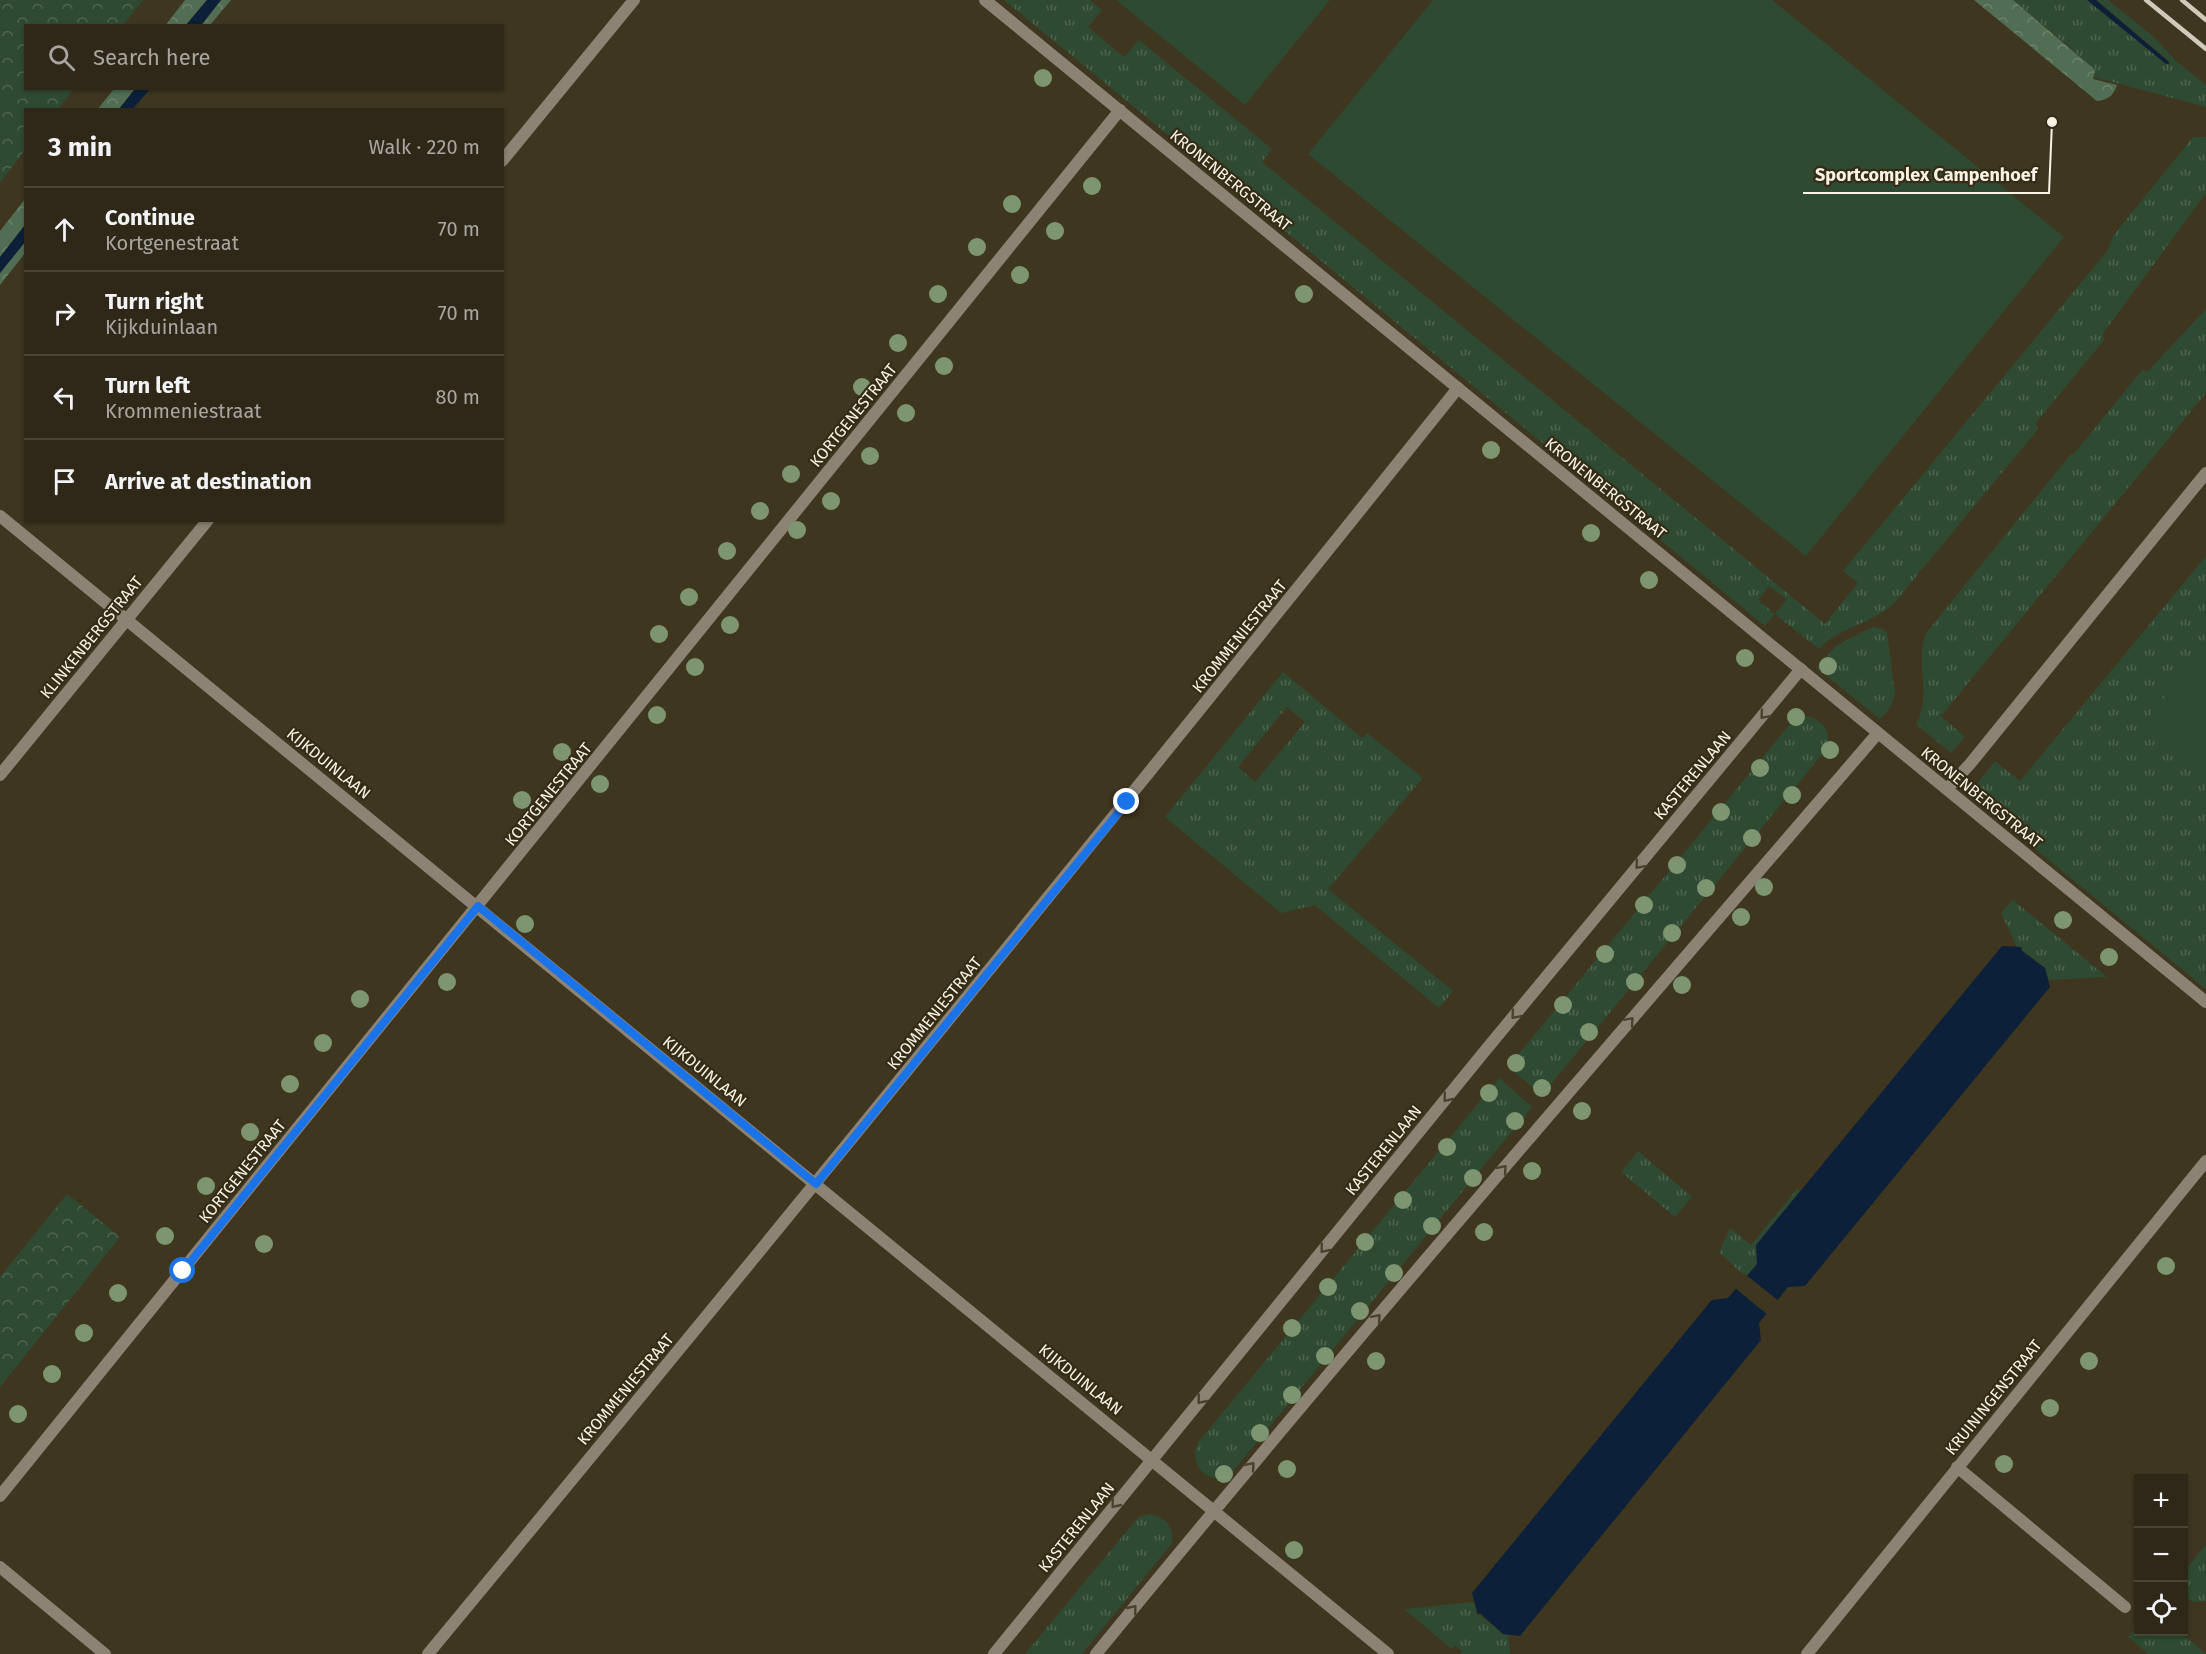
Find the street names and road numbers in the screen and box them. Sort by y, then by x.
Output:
street label: KRONENBERGSTRAAT [1166,126,1296,236]
street label: KORTGENESTRAAT [806,359,901,471]
street label: KRONENBERGSTRAAT [1541,434,1671,544]
street label: KLINKENBERGSTRAAT [36,572,147,702]
street label: KROMMENIESTRAAT [1188,576,1291,697]
street label: KIJKDUINLAAN [283,724,374,803]
street label: KASTERENLAAN [1650,727,1735,824]
street label: KORTGENESTRAAT [501,738,596,850]
street label: KRONENBERGSTRAAT [1917,743,2047,853]
street label: KROMMENIESTRAAT [883,953,986,1074]
street label: KIJKDUINLAAN [659,1032,750,1111]
street label: KASTERENLAAN [1341,1102,1425,1199]
street label: KORTGENESTRAAT [195,1115,290,1227]
street label: KROMMENIESTRAAT [573,1329,678,1449]
street label: KRUININGENSTRAAT [1941,1335,2046,1459]
street label: KIJKDUINLAAN [1035,1340,1126,1419]
street label: KASTERENLAAN [1034,1479,1118,1576]

